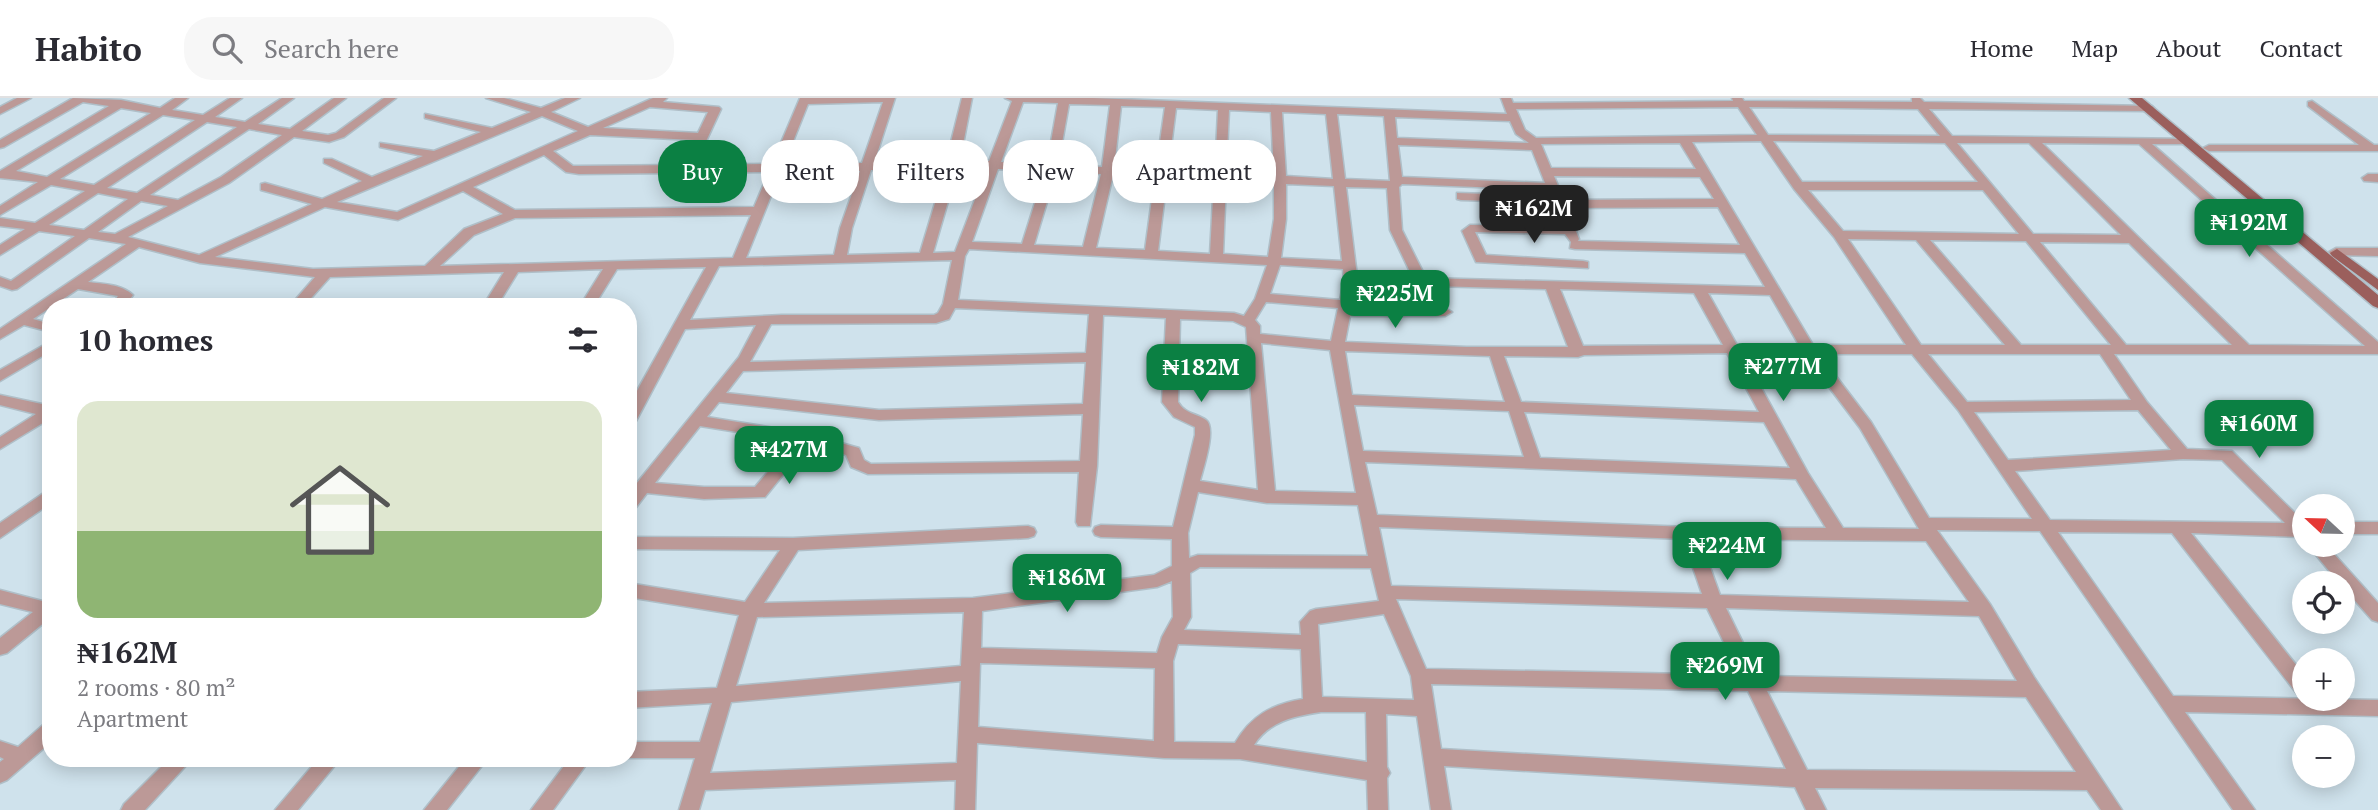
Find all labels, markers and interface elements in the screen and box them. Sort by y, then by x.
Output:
search box [184,17,674,80]
text: Habito [35,27,142,70]
icon: search [208,29,246,67]
text: Search here [264,31,399,65]
text: Home [1970,32,2034,64]
text: Map [2072,32,2118,64]
text: About [2156,32,2222,64]
text: Contact [2260,32,2343,64]
chip: Buy [658,140,747,203]
chip: Rent [761,140,859,203]
chip: Filters [873,140,989,203]
chip: New [1003,140,1098,203]
chip: Apartment [1112,140,1276,203]
pin: ₦162M [1485,186,1583,245]
text: ₦162M [1496,192,1573,223]
pin: ₦192M [2200,200,2298,259]
text: ₦192M [2211,206,2288,237]
pin: ₦225M [1346,271,1444,330]
text: ₦225M [1357,277,1434,308]
text: 10 homes [77,320,213,360]
icon: filters [564,321,602,359]
pin: ₦182M [1152,344,1250,404]
pin: ₦277M [1734,344,1832,403]
text: ₦277M [1745,350,1822,381]
text: ₦182M [1163,351,1240,382]
pin: ₦160M [2210,400,2308,460]
text: ₦160M [2221,407,2298,438]
pin: ₦427M [740,426,838,486]
text: ₦427M [751,433,828,464]
icon: home [277,447,403,573]
north arrow [2292,494,2356,556]
map controls [2292,494,2355,788]
pin: ₦224M [1678,522,1776,582]
text: ₦224M [1689,529,1766,560]
pin: ₦186M [1018,554,1116,614]
text: ₦186M [1029,561,1106,592]
button: locate [2292,571,2355,634]
text: ₦162M [77,632,177,672]
pin: ₦269M [1676,642,1774,702]
button: + [2292,648,2355,711]
text: ₦269M [1687,649,1764,680]
text: 2 rooms · 80 m² [77,672,236,703]
text: Apartment [77,703,188,734]
button: − [2292,725,2355,788]

